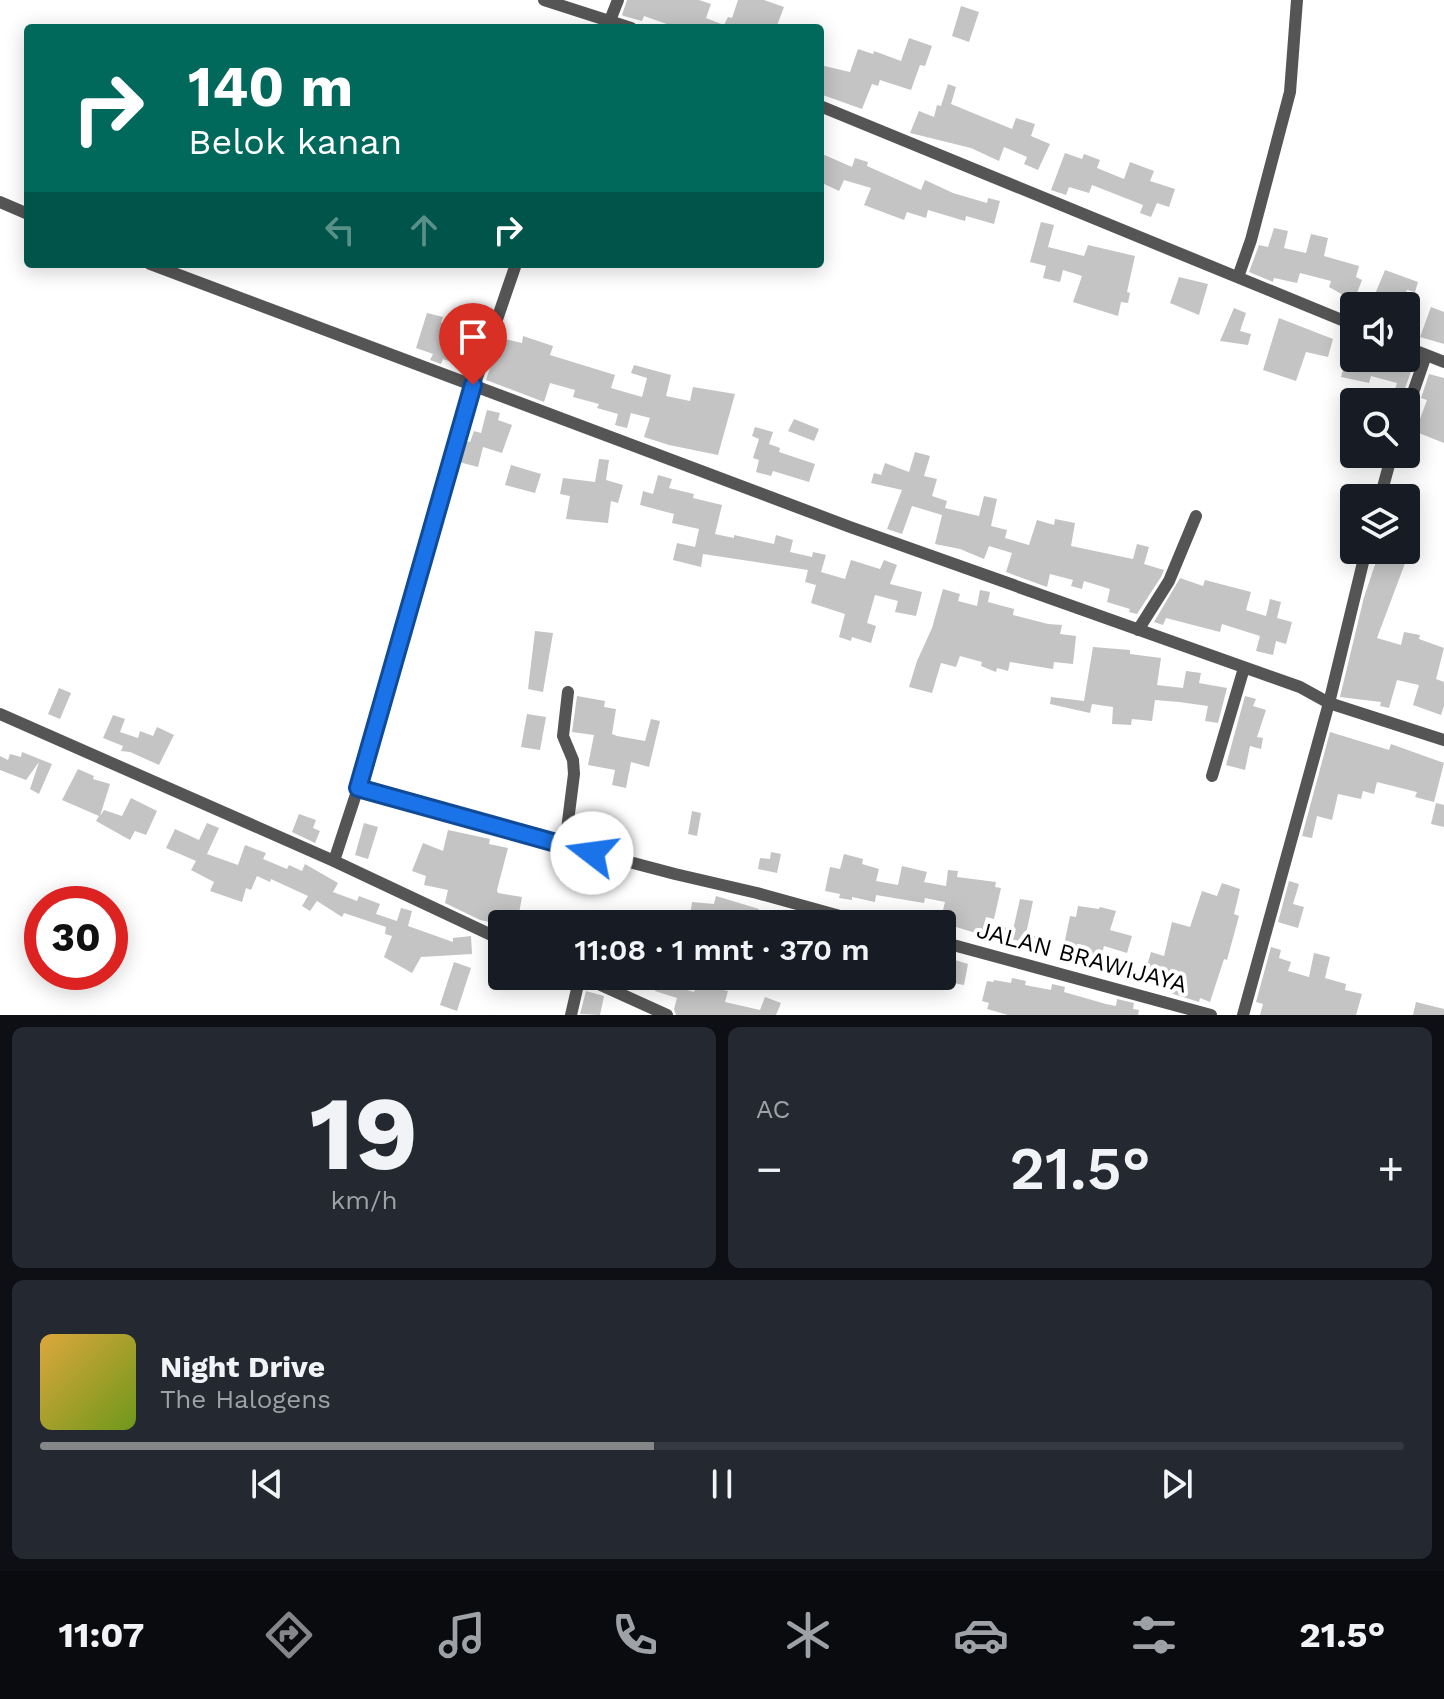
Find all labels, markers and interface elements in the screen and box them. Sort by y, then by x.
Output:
text: 140 m [188,54,353,120]
icon: right [56,56,160,160]
text: Belok kanan [188,121,402,163]
icon: left [318,208,362,252]
icon: ahead [402,208,446,252]
icon: right [486,208,530,252]
map controls [1340,292,1420,564]
button: sound [1340,292,1420,372]
pin [439,303,507,385]
icon: arrive [451,315,495,359]
button: search [1340,388,1420,468]
button: layers [1340,484,1420,564]
position arrow [550,811,634,895]
speed limit sign: 30 [24,886,128,990]
street label: JALAN BRAWIJAYA [974,915,1191,999]
text: 11:08 · 1 mnt · 370 m [574,932,870,967]
text: 19 [310,1072,418,1194]
text: AC [756,1094,790,1124]
text: 21.5° [1009,1133,1151,1204]
text: − [756,1143,783,1195]
text: + [1377,1143,1404,1195]
text: km/h [331,1185,397,1215]
text: Night Drive [160,1349,325,1384]
text: The Halogens [160,1384,331,1414]
icon: previous [245,1462,289,1506]
icon: pause [700,1462,744,1506]
icon: next [1155,1462,1199,1506]
icon: directions [261,1607,317,1663]
icon: music [434,1607,490,1663]
icon: phone [607,1607,663,1663]
icon: climate [780,1607,836,1663]
icon: car [953,1607,1009,1663]
icon: filters [1126,1607,1182,1663]
text: 11:07 [58,1614,145,1656]
text: 21.5° [1299,1614,1385,1656]

